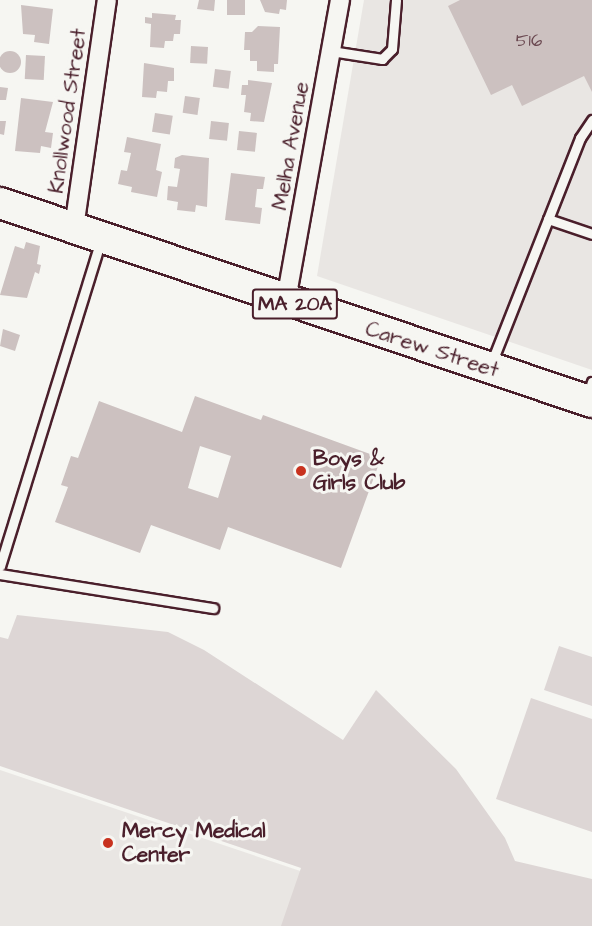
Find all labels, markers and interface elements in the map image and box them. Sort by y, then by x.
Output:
street label: Knollwood Street [44,27,92,195]
house number: 516 [516,30,542,52]
street label: Melha Avenue [267,80,315,212]
road number: MA 20A [252,287,338,321]
street label: Carew Street [362,317,502,383]
place label: Boys & Girls Club [313,446,405,496]
marker: Boys & Girls Club [294,464,308,478]
place label: Mercy Medical Center [122,818,265,868]
marker: Mercy Medical Center [99,834,117,852]

